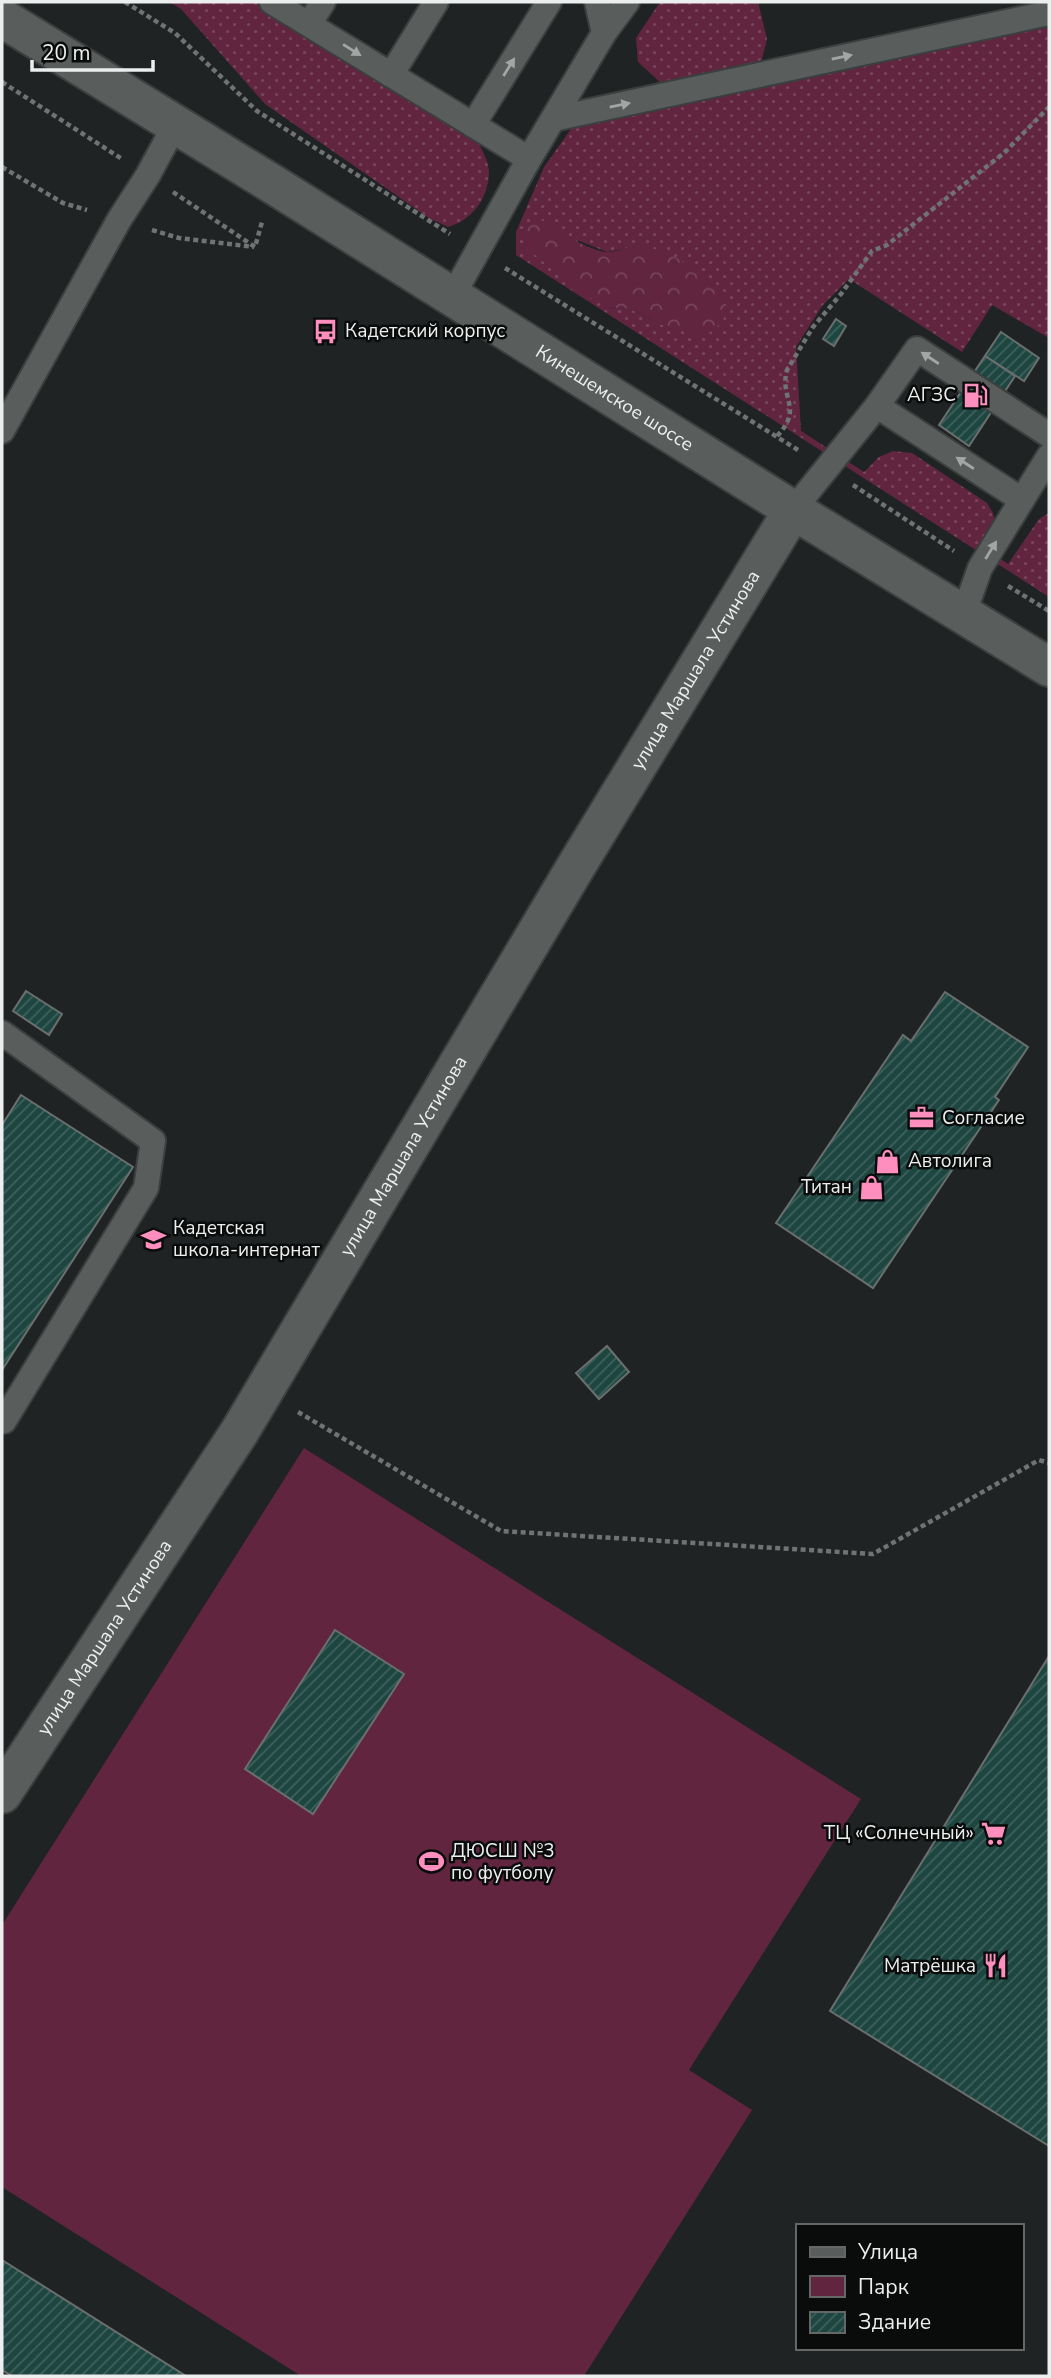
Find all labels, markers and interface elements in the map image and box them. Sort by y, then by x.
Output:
scale bar [32,28,152,72]
text: 20 m [42,39,91,67]
one-way arrow [342,44,361,57]
one-way arrow [831,52,853,63]
one-way arrow [503,57,515,76]
one-way arrow [609,99,631,110]
bus stop icon: Кадетский корпус [311,317,339,345]
place label: Кадетский корпус [345,318,505,344]
street label: Кинешемское шоссе [531,339,699,458]
one-way arrow [921,352,940,365]
fuel station icon: АГЗС [962,381,990,409]
place label: АГЗС [907,382,956,408]
one-way arrow [955,457,974,470]
one-way arrow [984,541,997,560]
street label: улица Маршала Устинова [625,565,766,775]
street label: улица Маршала Устинова [334,1051,473,1261]
office icon: Согласие [908,1104,936,1132]
place label: Согласие [942,1105,1025,1131]
shop icon: Автолига [874,1147,902,1175]
place label: Автолига [908,1148,992,1174]
shop icon: Титан [858,1173,886,1201]
place label: Титан [801,1174,852,1200]
place label: Кадетская школа-интернат [173,1215,321,1263]
school or university icon: Кадетская школа-интернат [139,1225,167,1253]
street label: улица Маршала Устинова [31,1535,178,1741]
supermarket icon: ТЦ «Солнечный» [980,1819,1008,1847]
place label: ТЦ «Солнечный» [824,1820,974,1846]
place label: ДЮСШ №3 по футболу [451,1838,555,1886]
sports icon: ДЮСШ №3 по футболу [417,1848,445,1876]
restaurant icon: Матрёшка [982,1952,1010,1980]
place label: Матрёшка [884,1953,976,1979]
legend [796,2224,1023,2350]
text: Улица [857,2238,918,2266]
text: Парк [858,2273,910,2301]
text: Здание [858,2308,931,2336]

